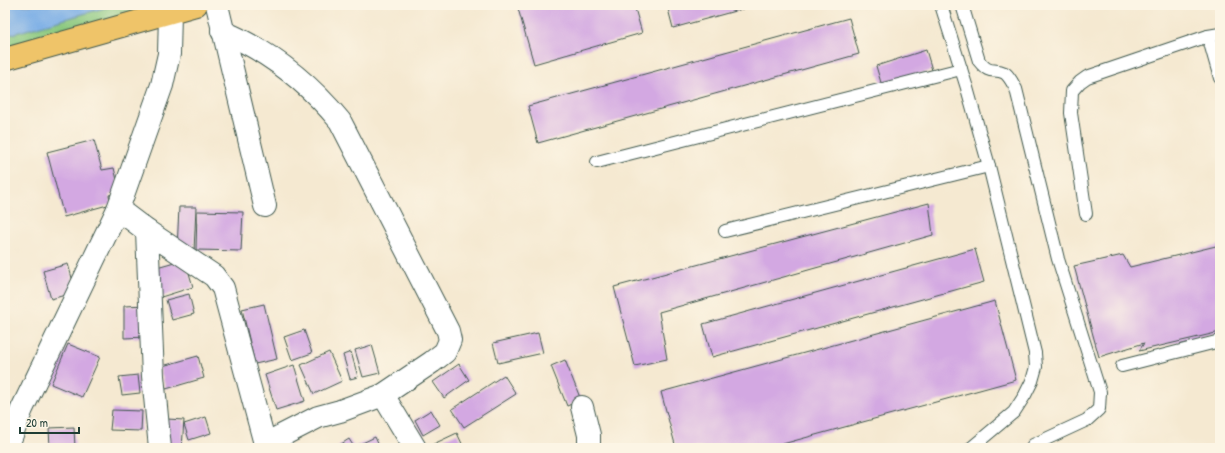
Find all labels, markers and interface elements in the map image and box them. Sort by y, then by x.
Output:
scale bar [20,409,79,435]
text: 20 m [26,414,48,431]

